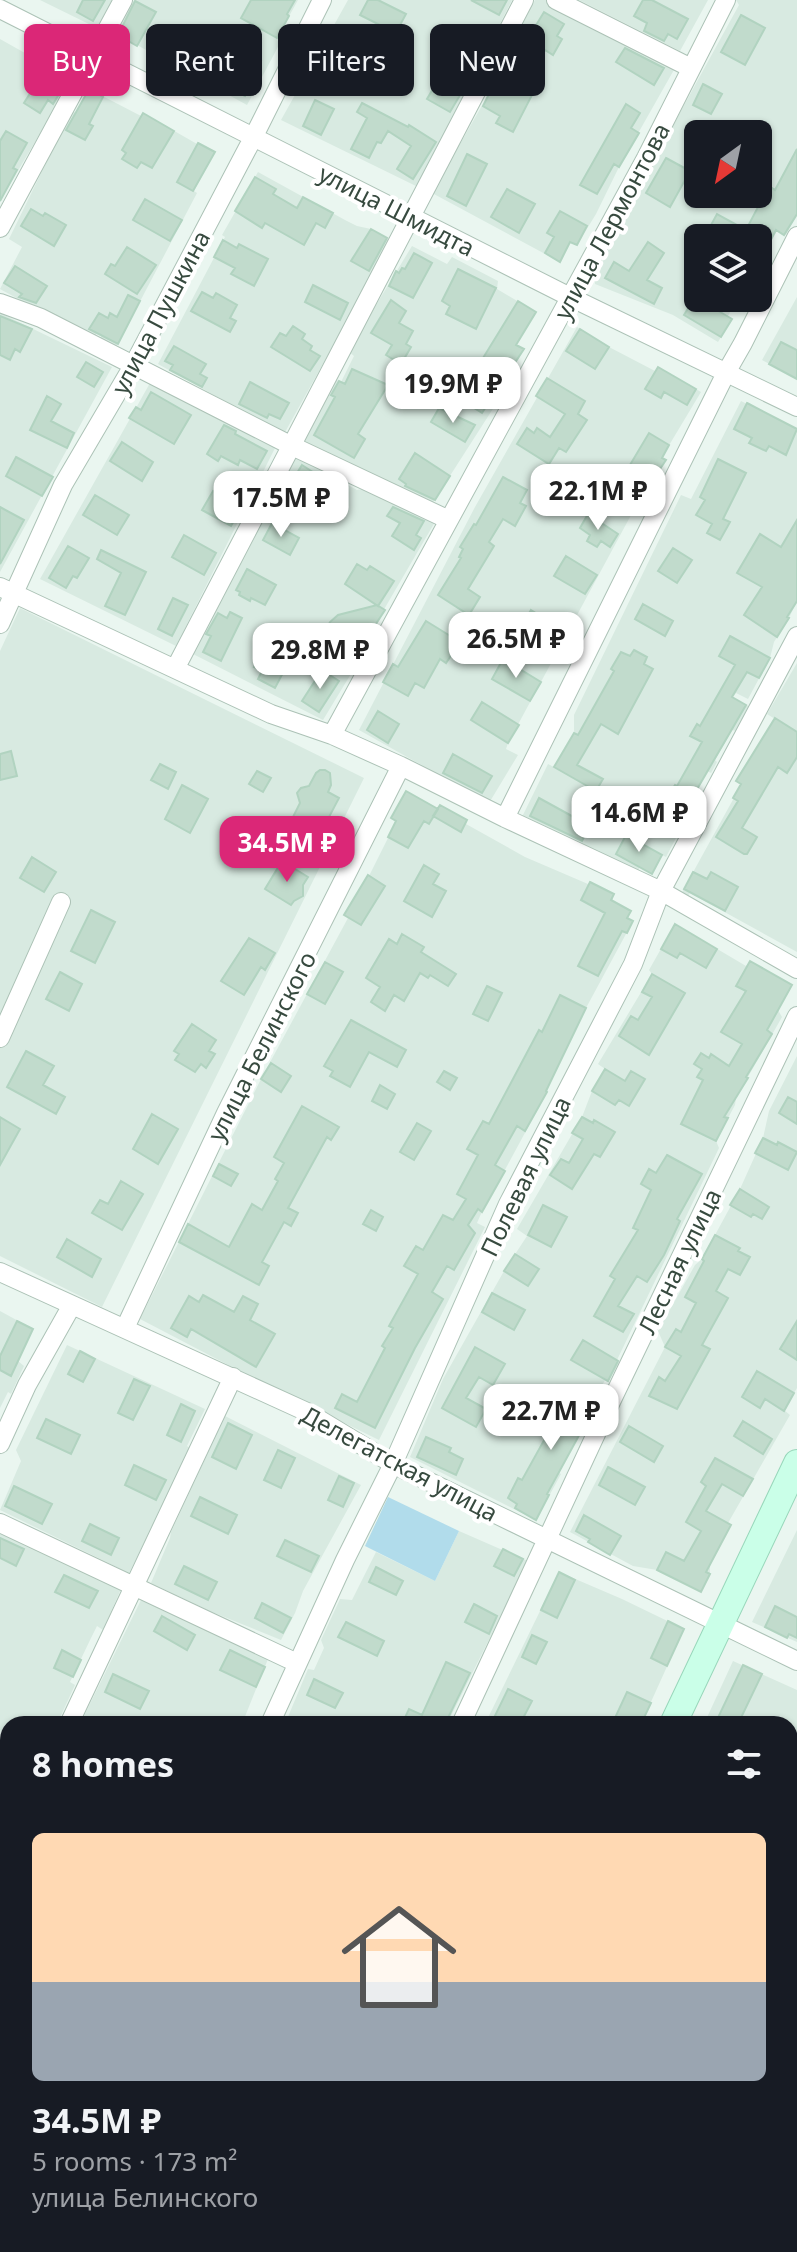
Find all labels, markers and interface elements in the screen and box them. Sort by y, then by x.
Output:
chip: Buy [24,24,130,96]
chip: Rent [146,24,262,96]
chip: Filters [278,24,414,96]
chip: New [430,24,545,96]
street label: улица Лермонтова [545,117,677,325]
north arrow [684,120,772,208]
map controls [684,120,772,312]
street label: улица Шмидта [313,156,481,264]
street label: улица Пушкина [103,224,217,400]
button: layers [684,224,772,312]
pin: 19.9M ₽ [379,357,527,425]
text: 19.9M ₽ [404,365,502,401]
pin: 22.1M ₽ [524,464,672,532]
pin: 17.5M ₽ [207,471,355,539]
text: 22.1M ₽ [549,472,647,508]
text: 17.5M ₽ [232,479,330,515]
pin: 26.5M ₽ [442,612,590,680]
text: 26.5M ₽ [467,620,565,656]
pin: 29.8M ₽ [246,623,394,691]
text: 29.8M ₽ [271,631,369,667]
pin: 14.6M ₽ [565,786,713,854]
text: 14.6M ₽ [590,794,688,830]
pin: 34.5M ₽ [213,816,361,884]
text: 34.5M ₽ [238,824,336,860]
street label: улица Белинского [199,945,323,1147]
street label: Полевая улица [472,1090,578,1262]
street label: Лесная улица [630,1183,728,1339]
pin: 22.7M ₽ [477,1384,625,1452]
text: 22.7M ₽ [502,1392,600,1428]
street label: Делегатская улица [296,1397,504,1529]
text: 8 homes [32,1741,174,1787]
icon: filters [722,1742,766,1786]
icon: home [327,1885,471,2029]
text: 34.5M ₽ [32,2097,161,2143]
text: 5 rooms · 173 m² [32,2143,237,2179]
text: улица Белинского [32,2179,258,2215]

